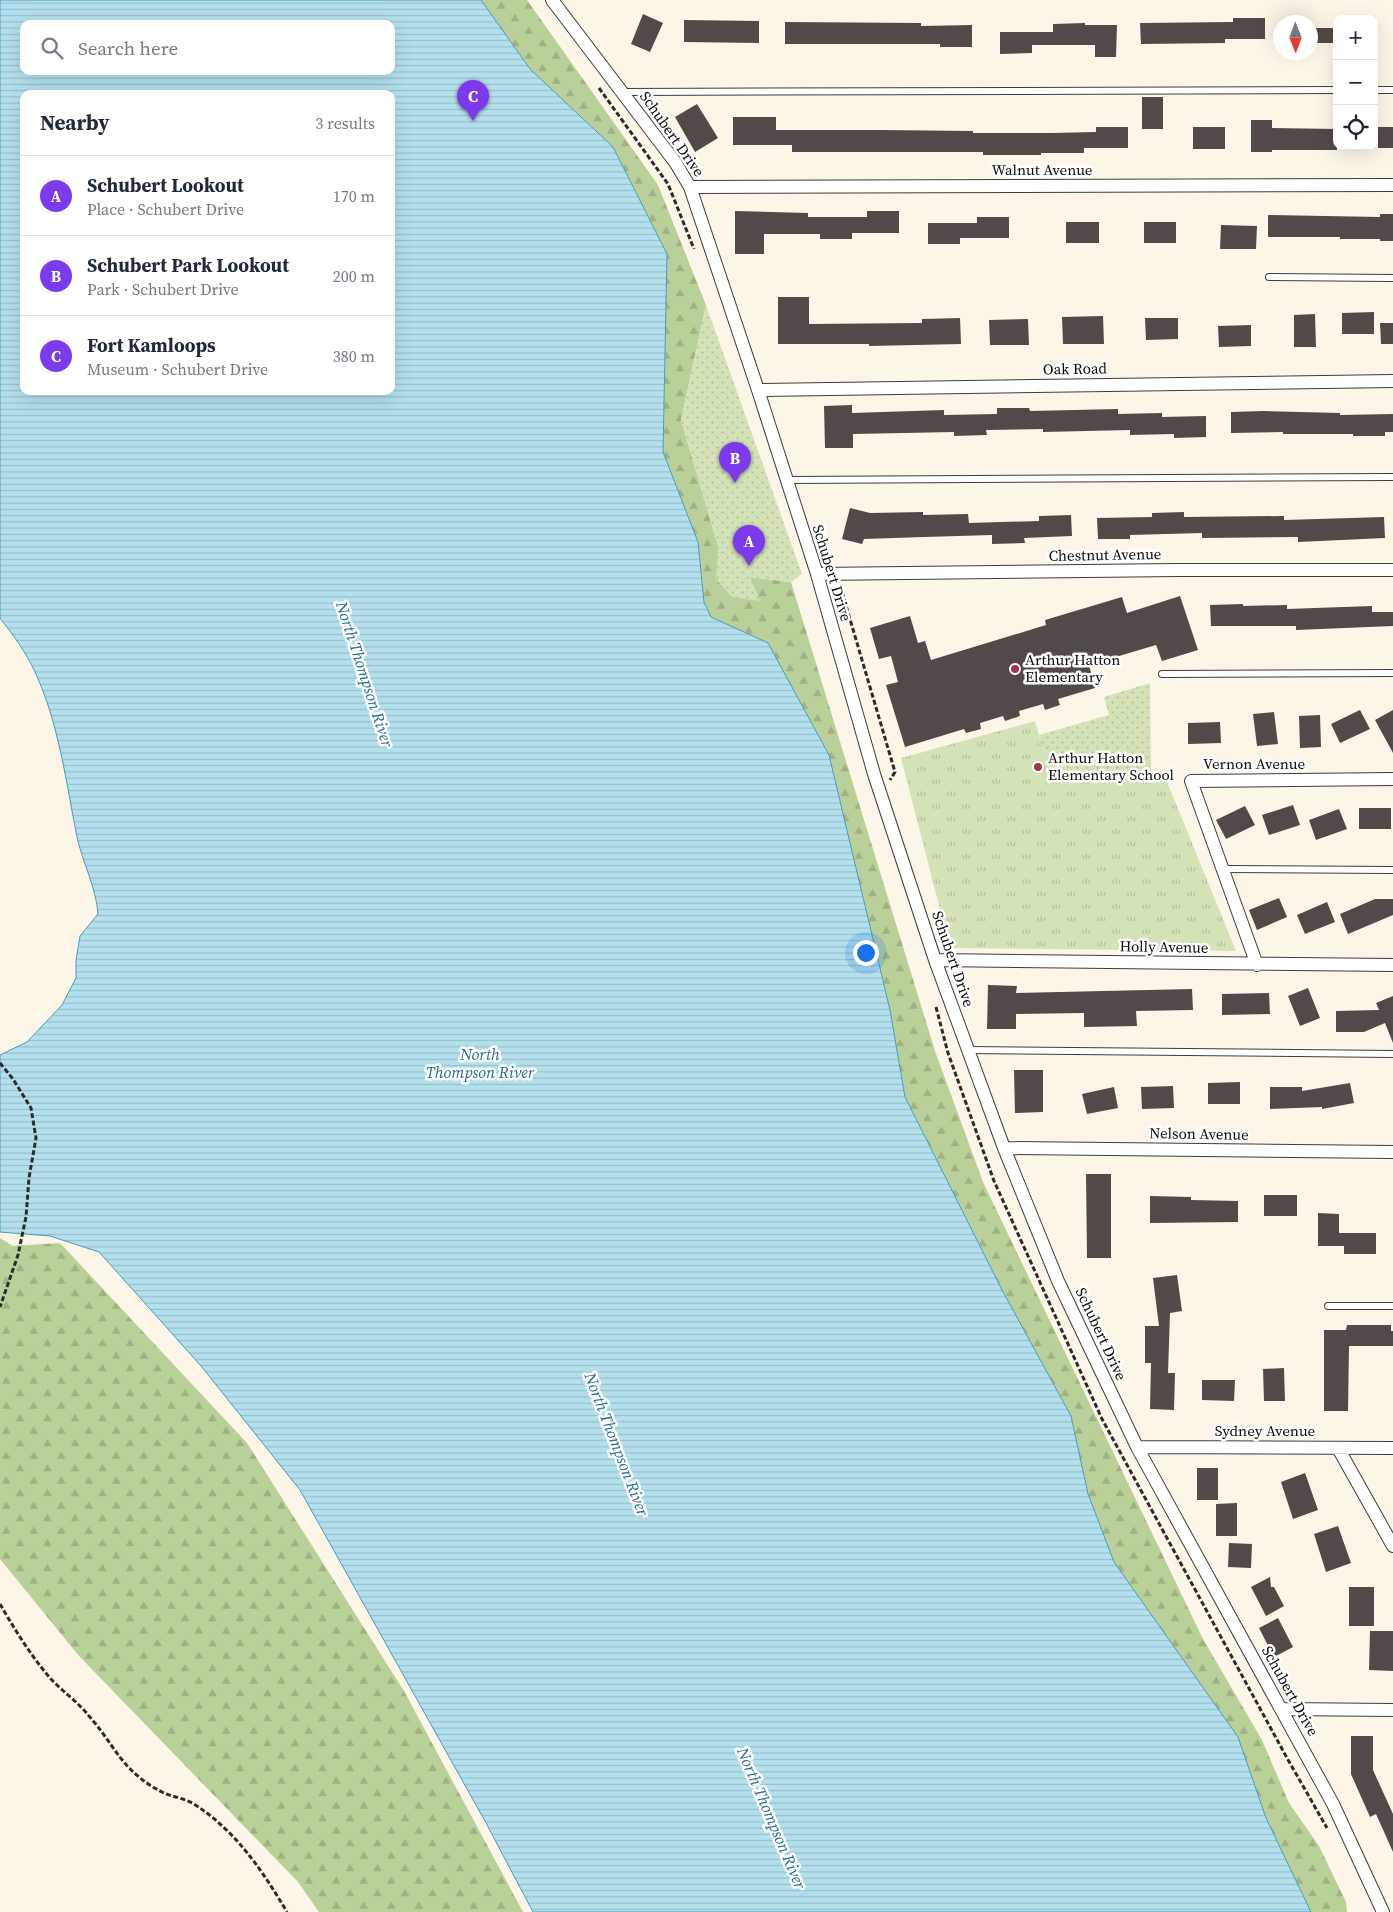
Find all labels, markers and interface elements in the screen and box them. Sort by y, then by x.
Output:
north arrow [1273,15,1318,60]
map controls [1333,15,1378,150]
button: + [1333,15,1378,60]
search box [20,20,395,75]
icon: search [38,34,66,62]
text: Search here [78,35,178,61]
button: − [1333,60,1378,105]
pin: C [457,80,489,121]
street label: Schubert Drive [635,87,710,181]
button: locate [1333,105,1378,150]
text: Nearby [40,108,110,137]
text: 3 results [315,112,375,134]
street label: Walnut Avenue [992,159,1093,180]
text: Schubert Lookout [87,172,244,198]
text: A [51,185,61,207]
text: 170 m [333,185,375,207]
text: Place · Schubert Drive [87,198,244,220]
text: Schubert Park Lookout [87,252,289,278]
text: B [51,265,61,287]
text: 200 m [333,265,375,287]
text: Park · Schubert Drive [87,278,239,300]
text: Fort Kamloops [87,332,216,358]
text: C [51,345,61,367]
text: 380 m [333,345,375,367]
street label: Oak Road [1043,357,1108,380]
text: Museum · Schubert Drive [87,358,268,380]
pin: B [719,442,751,483]
street label: Schubert Drive [808,522,857,624]
pin: A [733,525,765,566]
street label: Chestnut Avenue [1048,543,1162,566]
water label: North Thompson River [331,597,399,750]
place label: Arthur Hatton Elementary [1025,649,1120,687]
marker: Arthur Hatton Elementary [1009,663,1021,675]
place label: Arthur Hatton Elementary School [1048,747,1175,785]
street label: Vernon Avenue [1203,753,1305,774]
marker: Arthur Hatton Elementary School [1032,761,1044,773]
street label: Schubert Drive [927,908,980,1010]
street label: Holly Avenue [1119,935,1209,958]
your location [853,940,879,966]
water label: North Thompson River [426,1043,535,1083]
street label: Nelson Avenue [1149,1122,1249,1145]
street label: Schubert Drive [1071,1284,1132,1384]
water label: North Thompson River [579,1368,655,1519]
street label: Sydney Avenue [1215,1420,1315,1441]
street label: Schubert Drive [1257,1642,1324,1740]
water label: North Thompson River [732,1743,812,1893]

